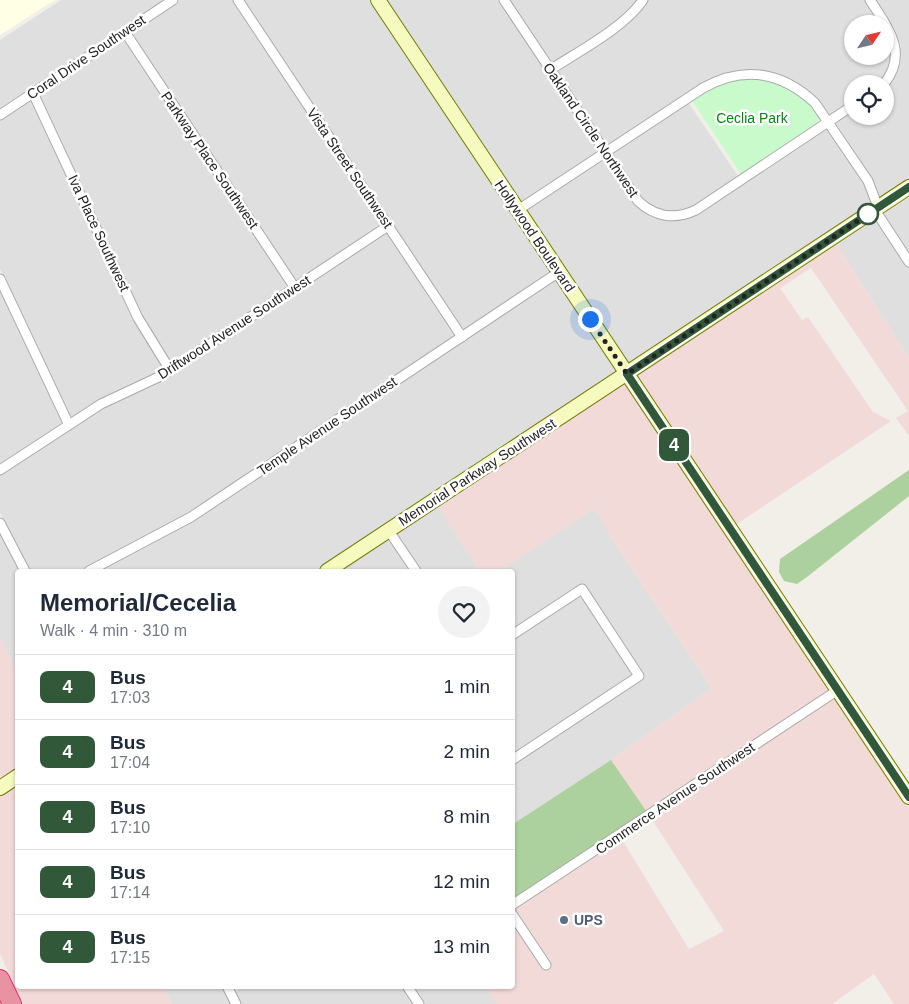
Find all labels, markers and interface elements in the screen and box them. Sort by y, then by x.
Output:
street label: Coral Drive Southwest [24,11,148,103]
north arrow [844,15,894,65]
map controls [844,15,894,125]
street label: Oakland Circle Northwest [540,60,642,200]
button: locate [844,75,894,125]
street label: Parkway Place Southwest [158,88,262,232]
street label: Vista Street Southwest [304,105,396,231]
park label: Ceclia Park [716,110,789,126]
street label: Iva Place Southwest [65,172,133,294]
street label: Hollywood Boulevard [492,177,578,295]
unlabelled marker [857,203,879,225]
street label: Driftwood Avenue Southwest [155,272,313,382]
your location [578,307,603,332]
street label: Temple Avenue Southwest [254,373,400,479]
street label: Memorial Parkway Southwest [395,415,559,529]
line badge: 4 [658,429,690,461]
text: 4 [669,435,679,455]
button: heart [438,586,490,638]
text: Memorial/Cecelia [40,589,236,616]
text: Walk · 4 min · 310 m [40,622,187,639]
text: Bus [110,667,146,688]
text: 1 min [444,676,490,697]
text: 4 [62,677,73,697]
text: 17:03 [110,689,150,706]
text: Bus [110,732,146,753]
street label: Commerce Avenue Southwest [593,739,758,857]
text: 2 min [444,741,490,762]
text: 4 [62,742,73,762]
text: 17:04 [110,754,150,771]
text: Bus [110,797,146,818]
text: 8 min [444,806,490,827]
text: 4 [62,807,73,827]
text: 17:10 [110,819,150,836]
text: Bus [110,862,146,883]
text: 12 min [433,871,490,892]
text: 4 [62,872,73,892]
text: 17:14 [110,884,150,901]
place label: UPS [574,912,603,928]
marker: UPS [558,914,570,926]
text: Bus [110,927,146,948]
text: 13 min [433,936,490,957]
text: 4 [62,937,73,957]
text: 17:15 [110,949,150,966]

